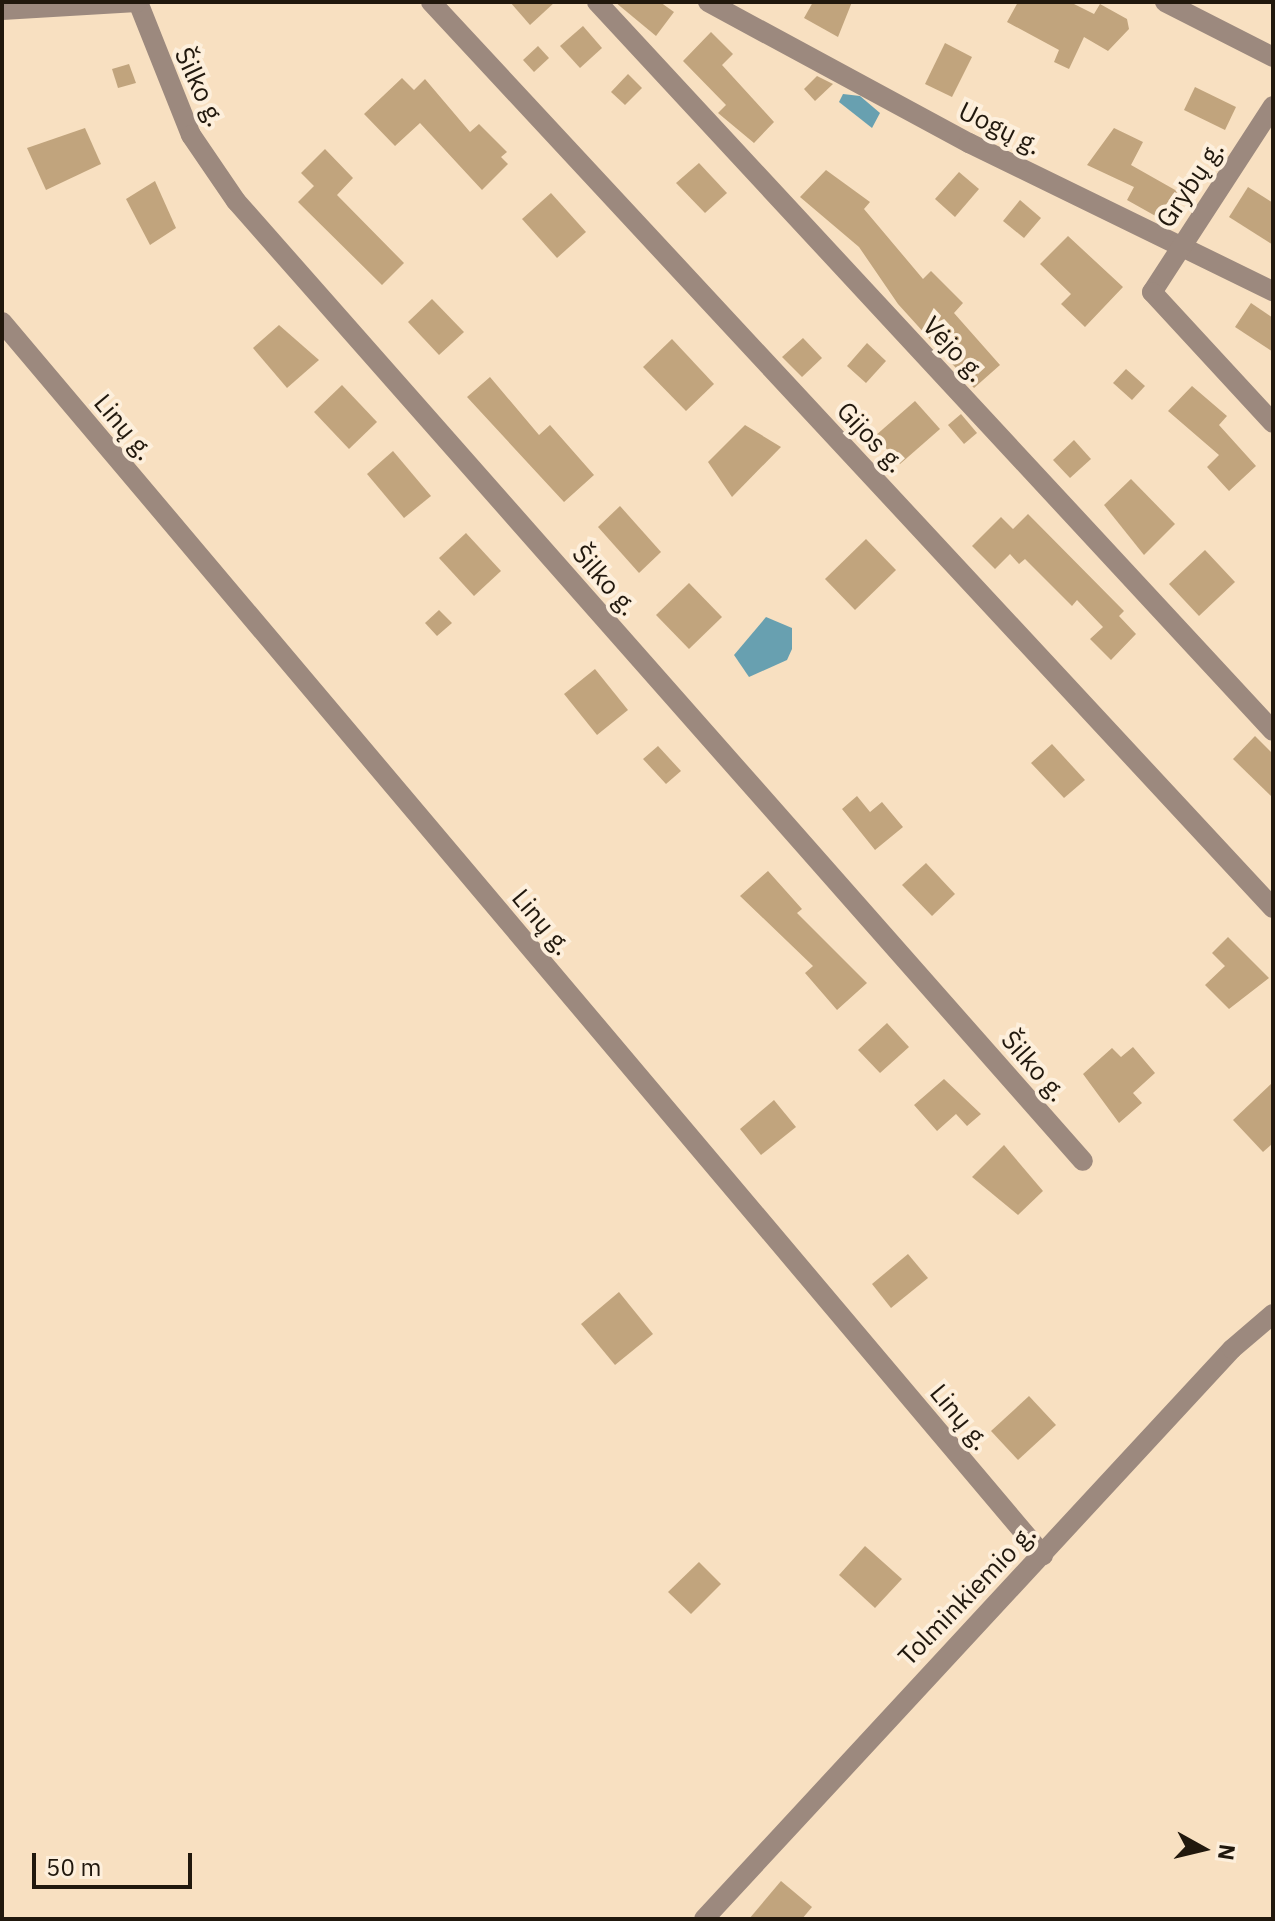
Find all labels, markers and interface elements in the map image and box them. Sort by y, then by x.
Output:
street label: Šilko g. [168,42,232,132]
street label: Uogų g. [954,95,1046,161]
street label: Grybų g. [1150,135,1230,233]
street label: Vėjo g. [916,310,992,388]
street label: Linų g. [88,388,160,466]
street label: Gijos g. [830,395,912,479]
street label: Šilko g. [566,538,644,622]
street label: Linų g. [506,883,578,961]
street label: Šilko g. [995,1024,1073,1108]
street label: Linų g. [924,1378,996,1456]
street label: Tolminkiemio g. [892,1518,1042,1672]
north arrow [1163,1809,1243,1889]
scale bar [36,1837,196,1887]
text: N [1212,1843,1243,1862]
text: 50 m [46,1851,101,1883]

